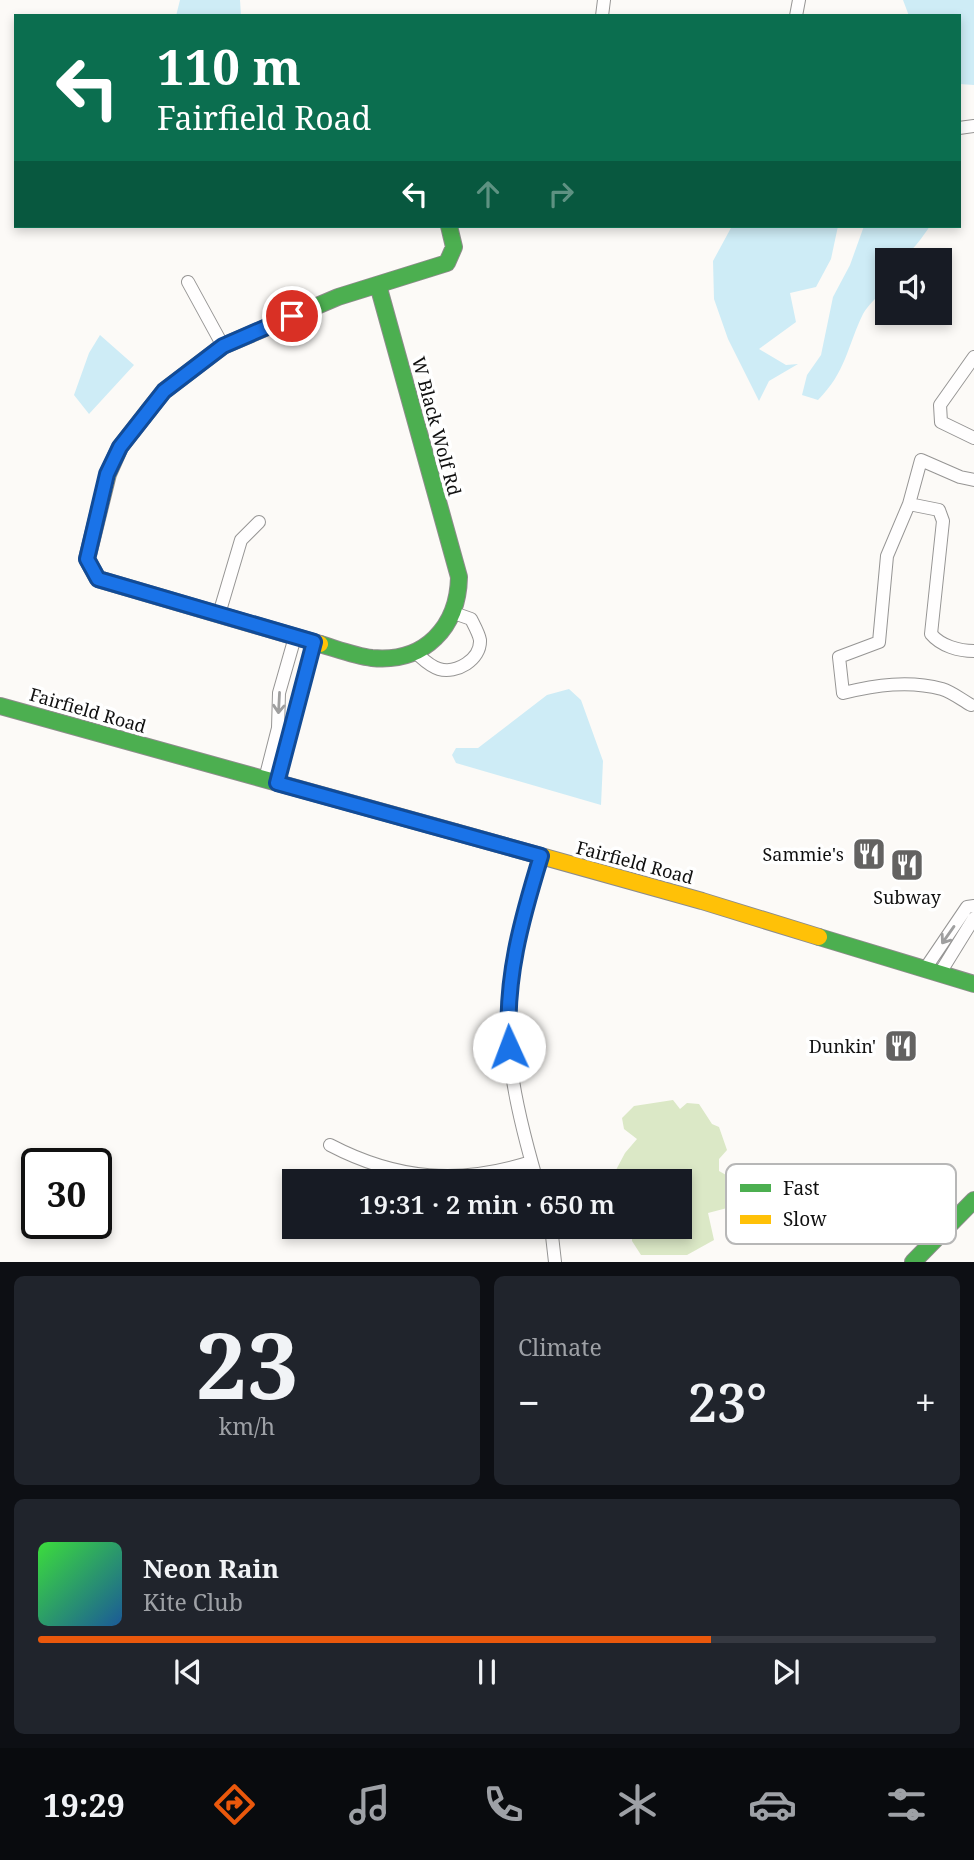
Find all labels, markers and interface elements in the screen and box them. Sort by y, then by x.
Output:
text: 110 m [157,33,301,99]
icon: left [42,42,133,133]
text: Fairfield Road [157,96,371,139]
icon: left [396,175,434,213]
icon: ahead [469,175,507,213]
icon: right [542,175,580,213]
map controls [875,248,952,325]
button: sound [875,248,952,325]
pin [262,286,322,346]
icon: arrive [273,297,311,335]
street label: W Black Wolf Rd [407,354,467,498]
street label: Fairfield Road [27,682,149,738]
one-way arrow [273,691,286,714]
street label: Fairfield Road [574,835,696,889]
restaurant icon: Sammie's [850,835,888,873]
place label: Sammie's [763,842,844,866]
restaurant icon: Subway [888,846,926,884]
place label: Subway [873,885,942,909]
one-way arrow [941,925,955,944]
position arrow [472,1010,546,1084]
restaurant icon: Dunkin' [882,1027,920,1065]
place label: Dunkin' [809,1034,876,1058]
speed limit sign: 30 [21,1148,112,1239]
legend [726,1164,956,1244]
text: Fast [783,1175,820,1201]
text: 19:31 · 2 min · 650 m [359,1186,615,1222]
text: Slow [783,1206,827,1232]
text: 23 [196,1302,298,1426]
text: Climate [518,1331,602,1363]
text: 23° [688,1366,767,1437]
text: − [518,1376,540,1428]
text: + [915,1376,936,1428]
text: km/h [219,1410,275,1442]
text: Neon Rain [143,1550,279,1586]
text: Kite Club [143,1586,243,1618]
icon: previous [169,1653,207,1691]
icon: pause [468,1653,506,1691]
icon: next [767,1653,805,1691]
icon: directions [210,1780,259,1829]
icon: music [345,1780,394,1829]
icon: phone [479,1780,528,1829]
icon: climate [613,1780,662,1829]
icon: car [748,1780,797,1829]
icon: filters [882,1780,931,1829]
text: 19:29 [43,1783,125,1826]

